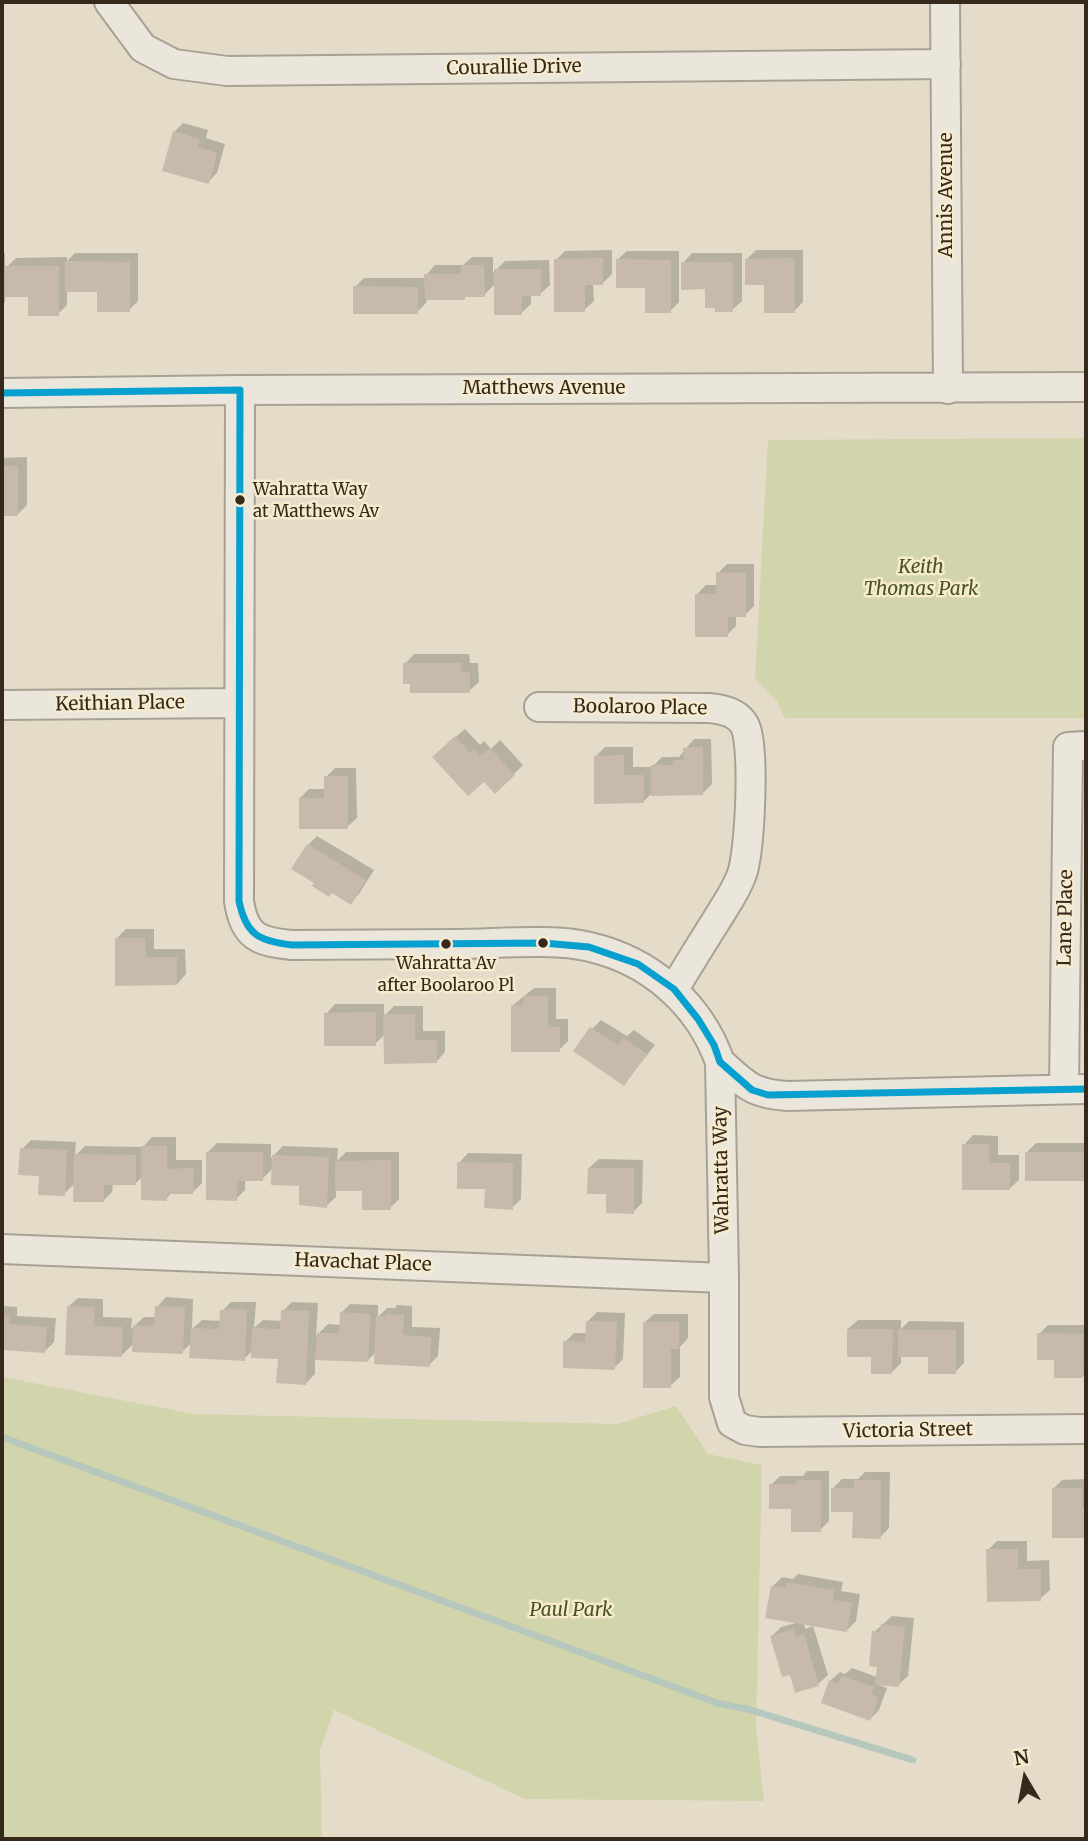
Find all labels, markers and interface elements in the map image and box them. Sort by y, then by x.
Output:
street label: Courallie Drive [446,55,582,81]
street label: Annis Avenue [936,132,958,258]
street label: Matthews Avenue [463,378,625,400]
place label: Wahratta Way at Matthews Av [253,480,379,520]
marker: Wahratta Way at Matthews Av [233,493,247,507]
park label: Keith Thomas Park [864,557,978,601]
street label: Keithian Place [55,691,185,717]
street label: Boolaroo Place [573,695,707,721]
street label: Lane Place [1054,869,1078,967]
unlabelled marker [536,936,550,950]
marker: Wahratta Av after Boolaroo Pl [439,937,453,951]
place label: Wahratta Av after Boolaroo Pl [378,954,514,994]
street label: Wahratta Way [709,1106,735,1234]
street label: Havachat Place [294,1249,432,1277]
street label: Victoria Street [843,1418,973,1444]
park label: Paul Park [530,1600,612,1622]
north arrow [990,1743,1060,1813]
text: N [1012,1744,1031,1770]

